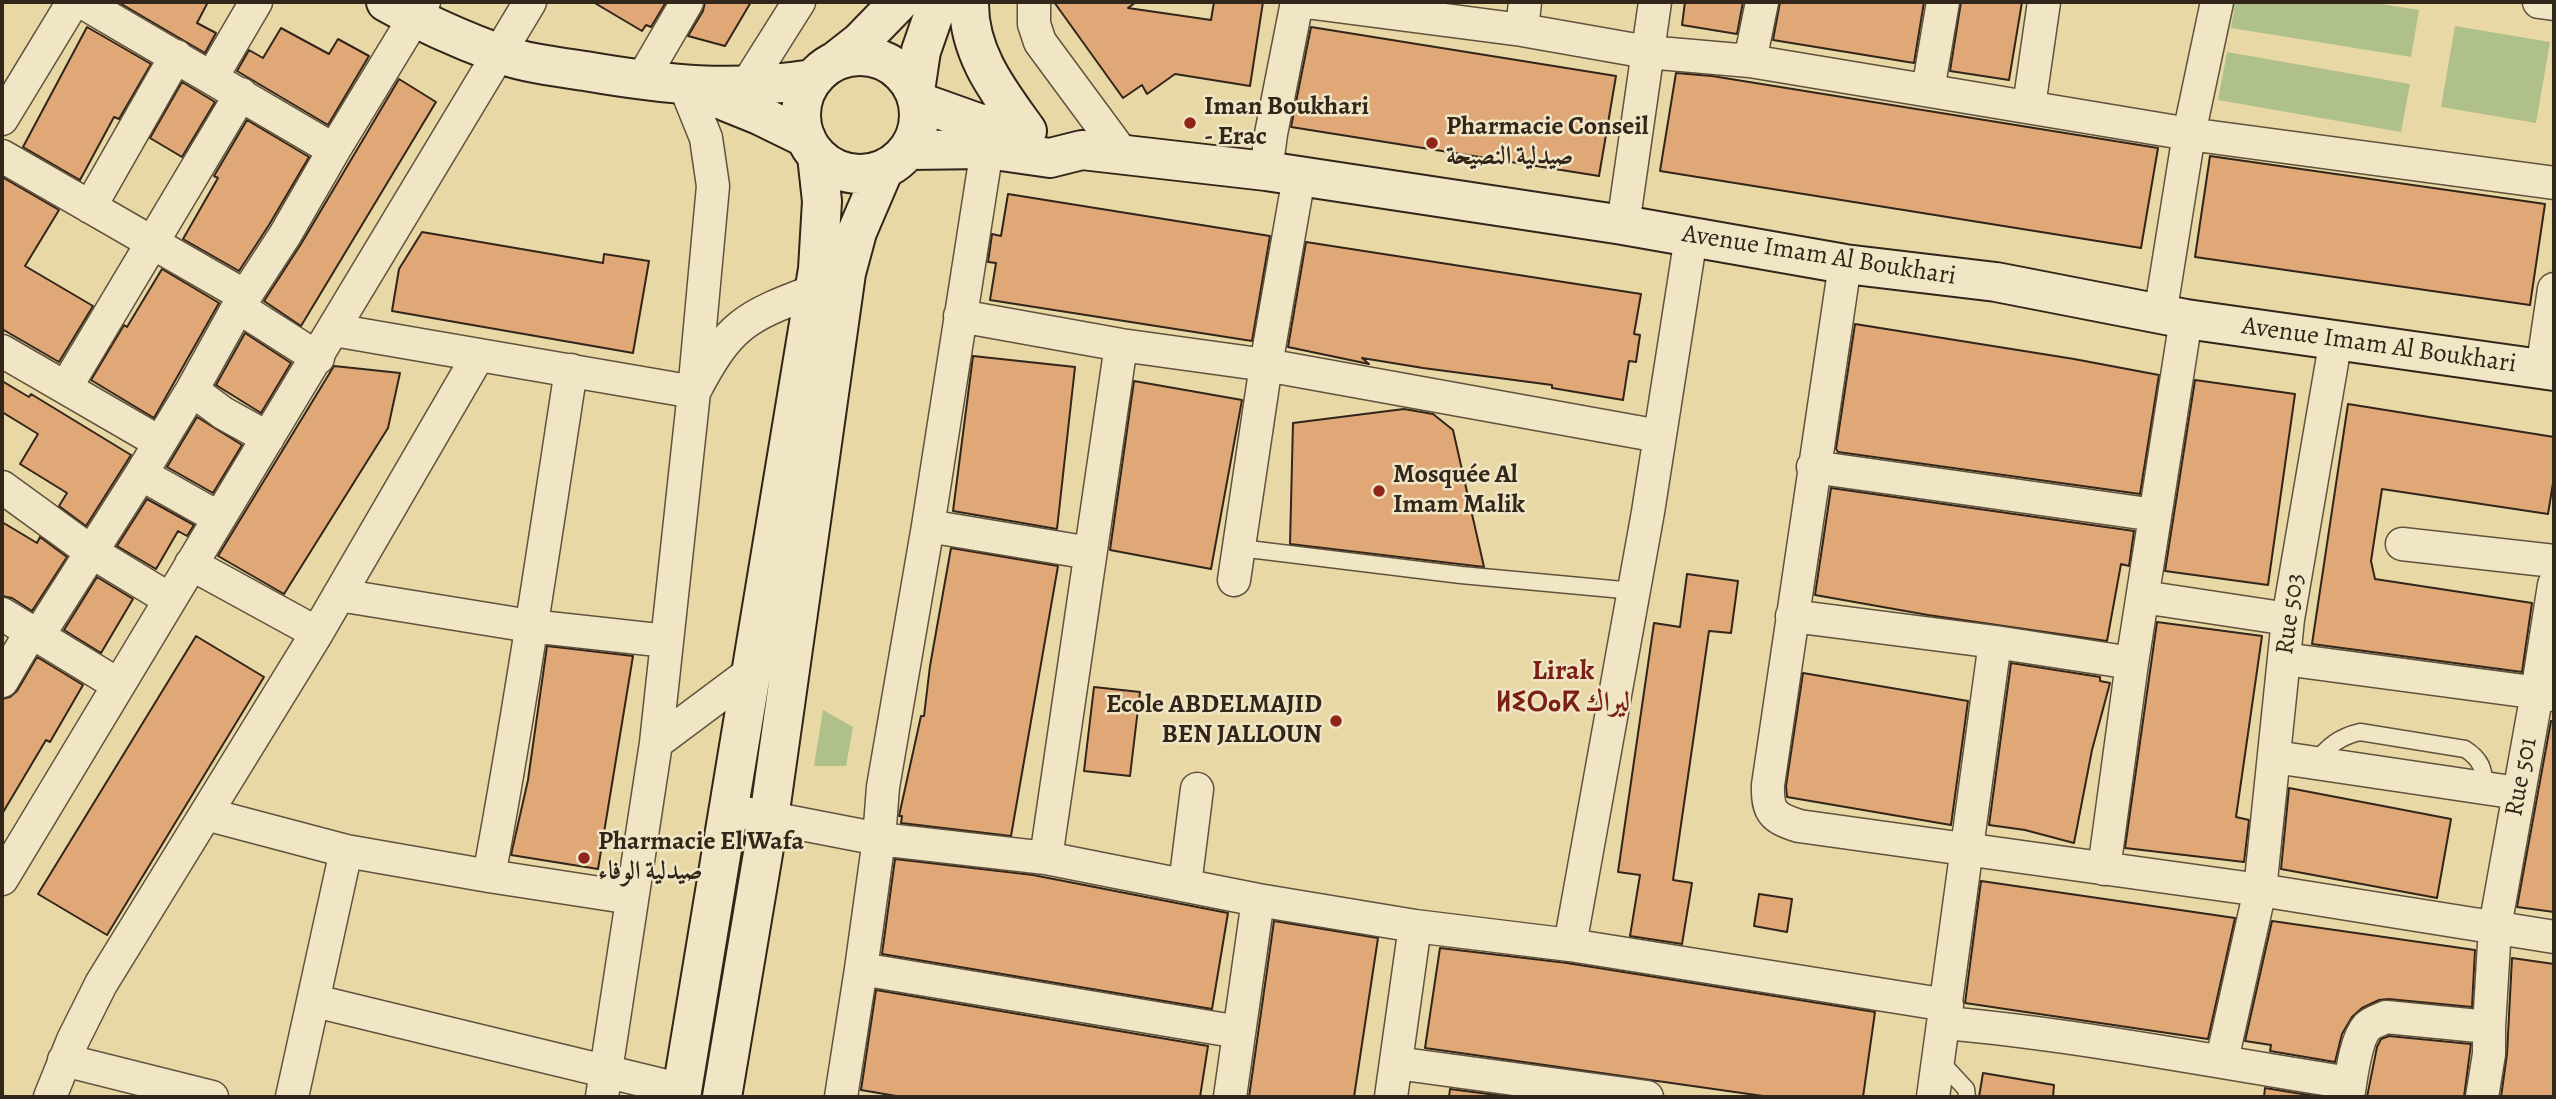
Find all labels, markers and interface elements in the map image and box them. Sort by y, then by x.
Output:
place label: Iman Boukhari - Erac [1204,92,1369,154]
place label: Pharmacie Conseil صيدلية النصيحة [1446,112,1649,174]
marker: Iman Boukhari - Erac [1182,115,1198,131]
marker: Pharmacie Conseil صيدلية النصيحة [1424,135,1440,151]
street label: Avenue Imam Al Boukhari [1680,219,1958,293]
street label: Avenue Imam Al Boukhari [2240,311,2518,381]
place label: Mosquée Al Imam Malik [1393,460,1525,522]
marker: Mosquée Al Imam Malik [1371,483,1387,499]
street label: Rue 503 [2270,571,2312,657]
district label: Lirak ⵍⵉⵔⴰⴽ ليراك [1496,655,1630,721]
place label: Ecole ABDELMAJID BEN JALLOUN [1106,690,1322,752]
marker: Ecole ABDELMAJID BEN JALLOUN [1328,713,1344,729]
street label: Rue 501 [2499,735,2545,819]
place label: Pharmacie El Wafa صيدلية الوفاء [598,827,804,888]
marker: Pharmacie El Wafa صيدلية الوفاء [576,850,592,866]

